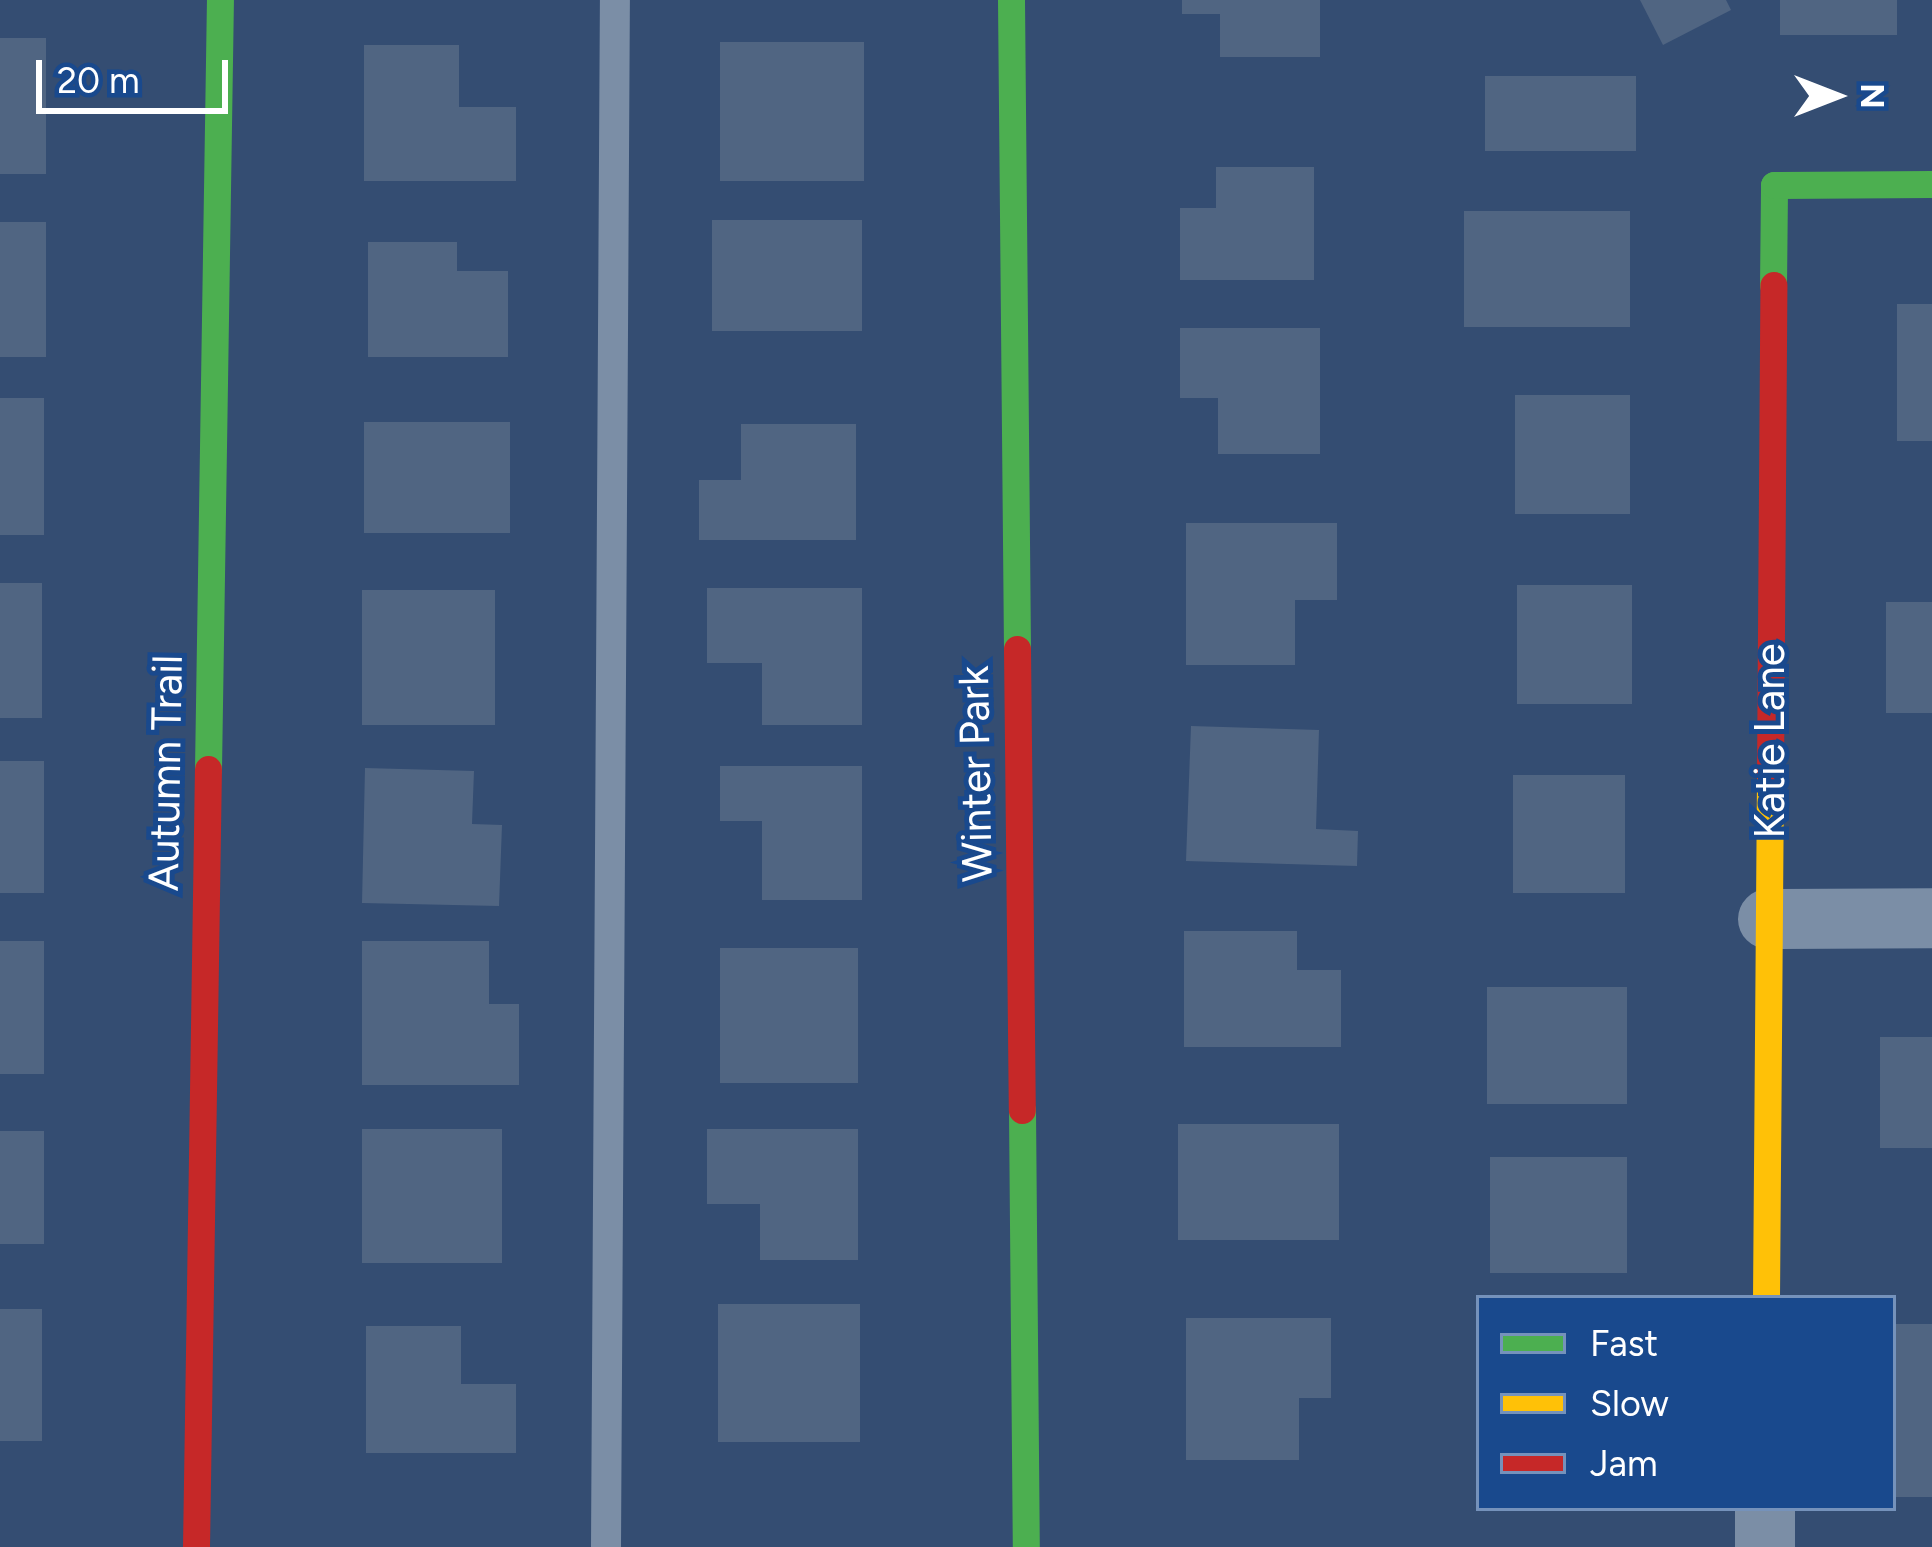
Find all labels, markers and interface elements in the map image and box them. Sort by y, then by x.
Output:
scale bar [42,36,234,110]
north arrow [1776,36,1896,156]
text: 20 m [57,59,140,102]
text: N [1853,83,1892,109]
street label: Katie Lane [1745,643,1795,839]
street label: Autumn Trail [139,654,193,892]
street label: Winter Park [949,665,1003,883]
legend [1476,1295,1896,1511]
text: Fast [1590,1322,1658,1365]
text: Slow [1590,1382,1669,1425]
text: Jam [1590,1442,1658,1485]

